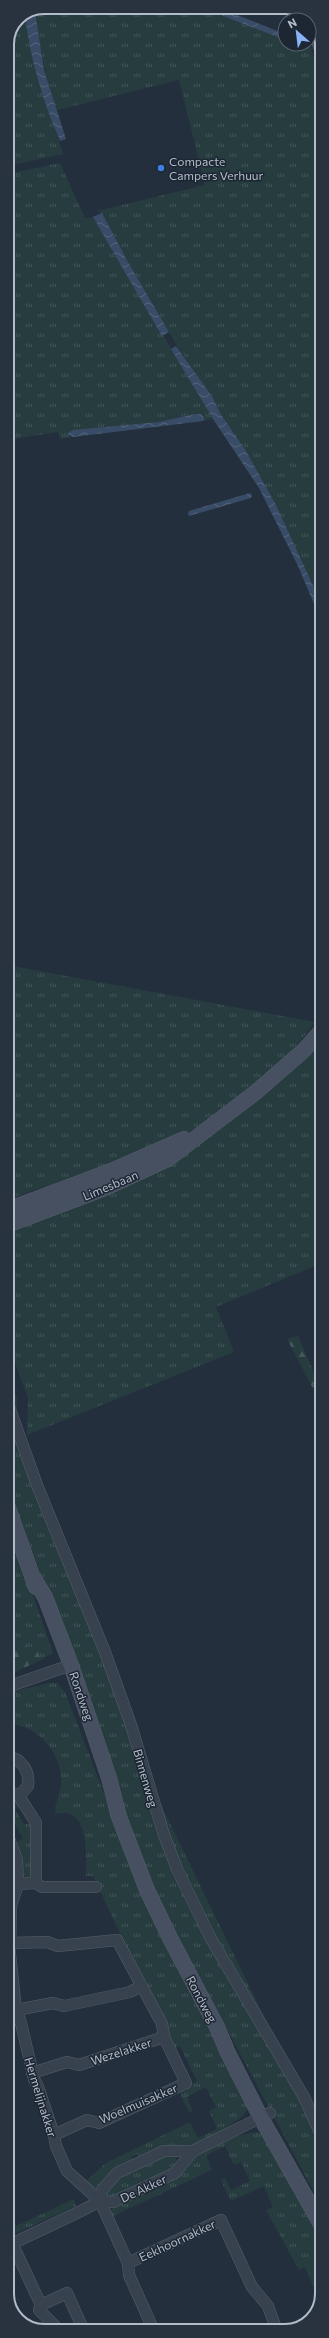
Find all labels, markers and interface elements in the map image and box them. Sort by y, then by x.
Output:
north arrow [277,12,317,52]
text: N [285,15,299,30]
place label: Compacte Campers Verhuur [169,154,264,182]
marker: Compacte Campers Verhuur [156,163,166,173]
street label: Limesbaan [80,1167,140,1203]
street label: Rondweg [67,1670,97,1723]
street label: Binnenweg [131,1747,161,1809]
street label: Rondweg [184,1973,220,2025]
street label: Wezelakker [89,2035,153,2067]
street label: Hermelijnakker [22,2055,60,2139]
street label: Woelmuisakker [97,2080,179,2126]
street label: De Akker [118,2171,169,2205]
street label: Eekhoornakker [136,2216,218,2264]

